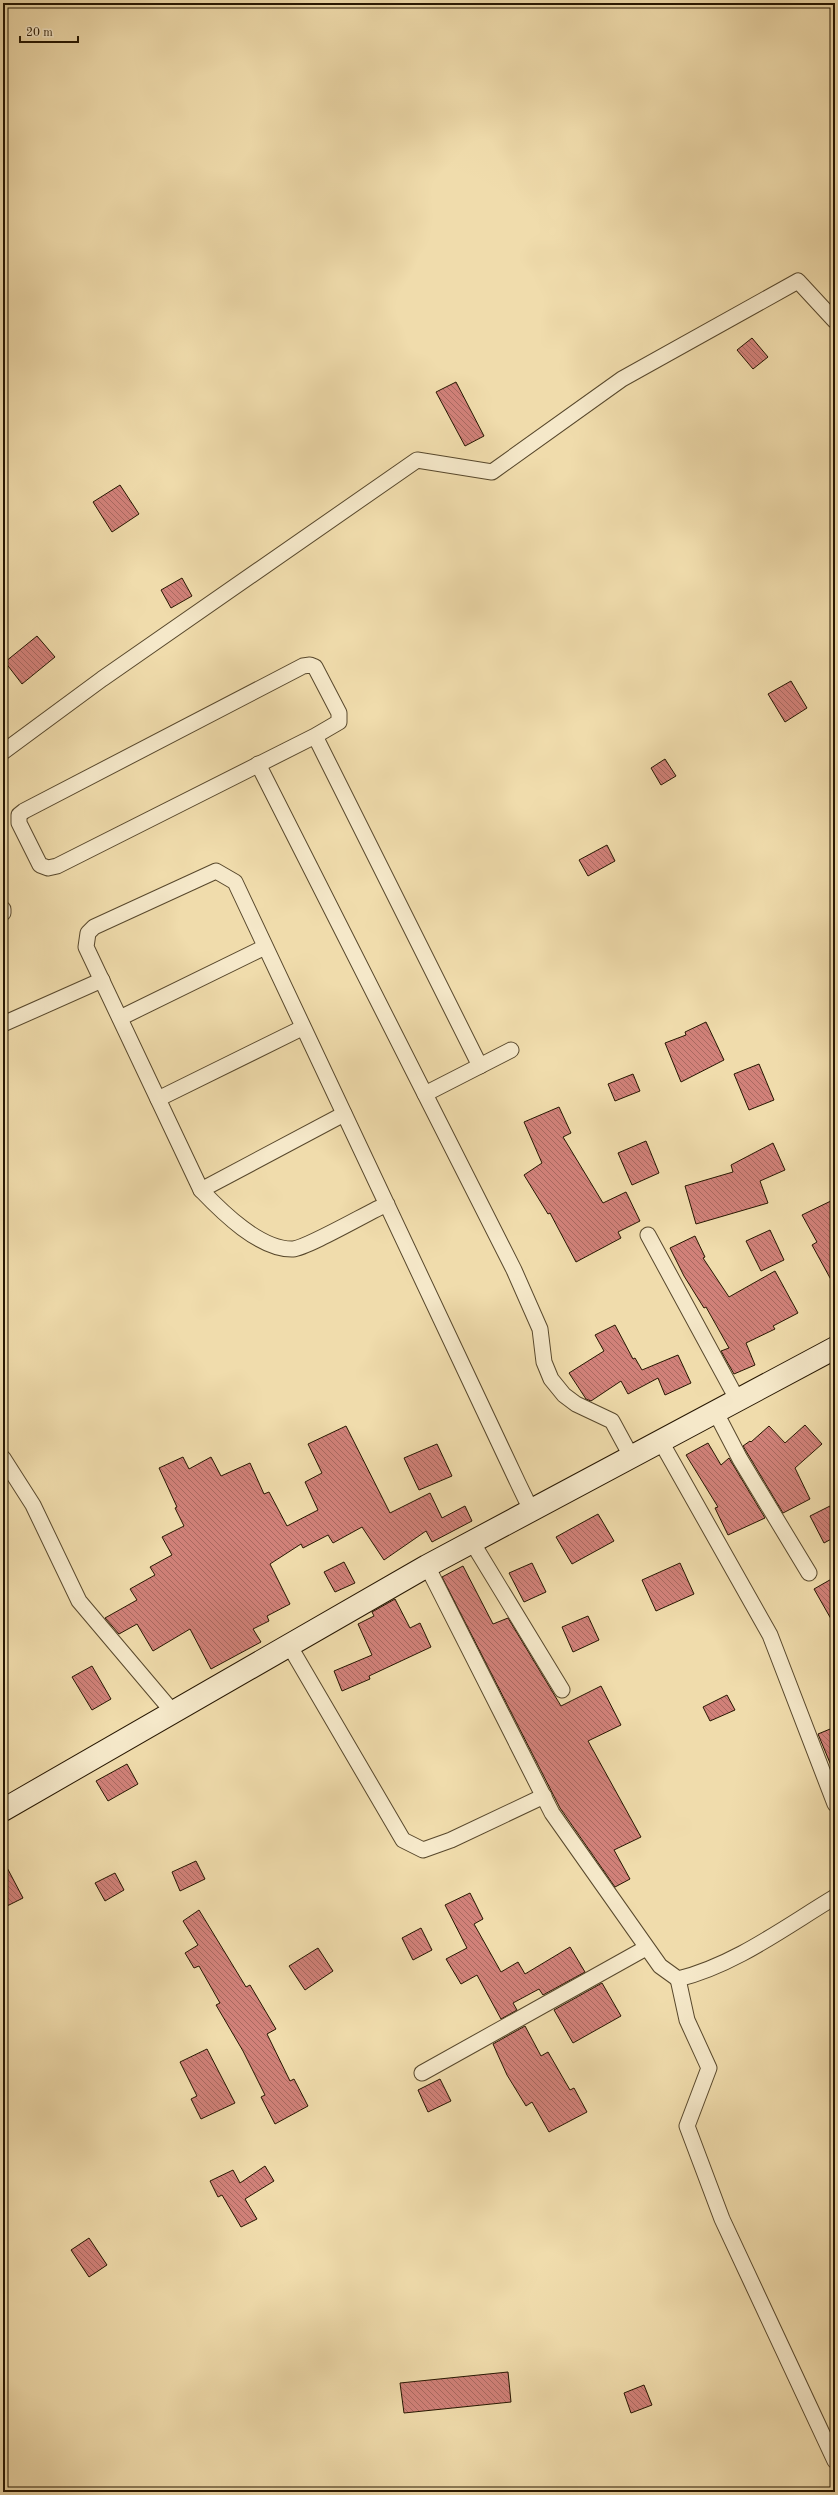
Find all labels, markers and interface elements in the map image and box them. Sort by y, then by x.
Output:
scale bar [20,18,78,44]
text: 20 m [26,27,53,39]

